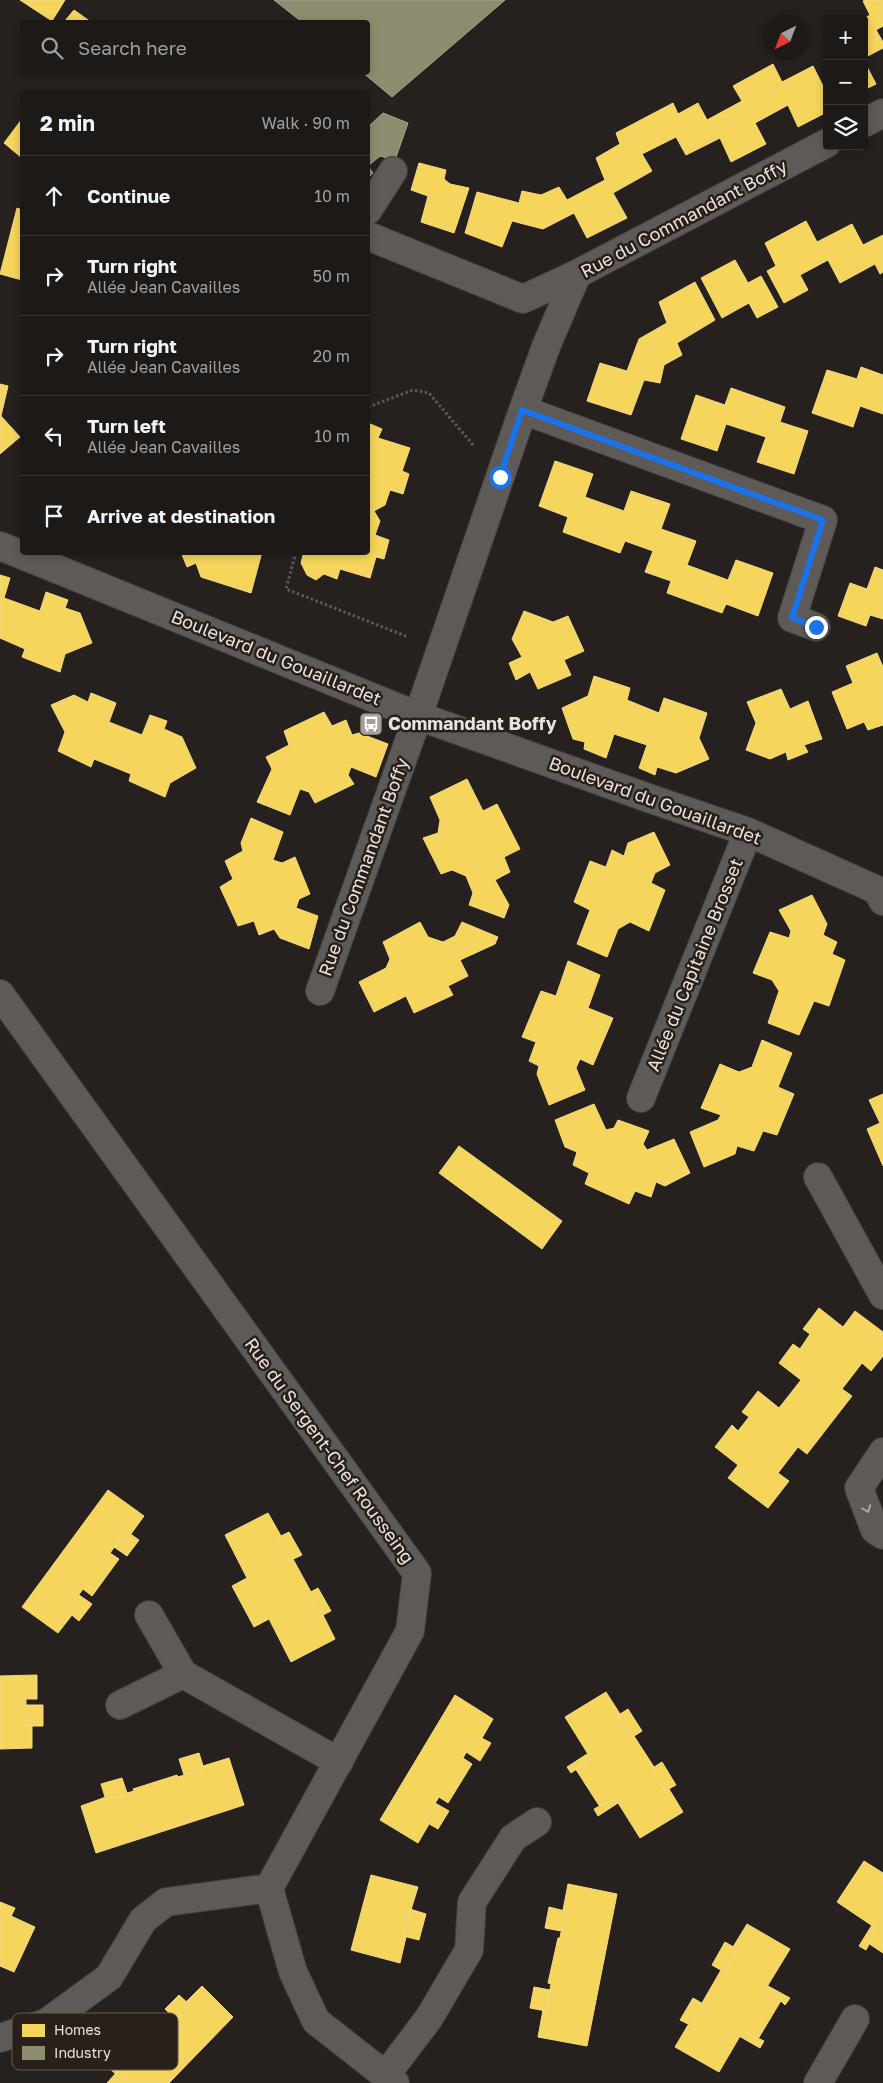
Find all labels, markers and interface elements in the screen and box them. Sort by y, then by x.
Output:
north arrow [763,15,808,60]
map controls [823,15,868,150]
button: + [823,15,868,60]
search box [20,20,370,75]
icon: search [38,34,66,62]
text: Search here [78,36,187,59]
button: − [823,60,868,105]
button: layers [823,105,868,150]
text: 2 min [40,110,95,136]
text: Walk · 90 m [262,113,350,133]
street label: Rue du Commandant Boffy [577,154,790,282]
icon: ahead [40,182,68,210]
text: Continue [87,184,170,207]
text: 10 m [314,186,350,206]
text: Turn right [87,254,177,277]
icon: right [40,262,68,290]
text: 50 m [313,266,350,286]
text: Allée Jean Cavailles [87,277,240,297]
text: Turn right [87,334,177,357]
icon: right [40,342,68,370]
text: 20 m [313,346,350,366]
text: Allée Jean Cavailles [87,357,240,377]
text: Turn left [87,414,166,437]
icon: left [40,422,68,450]
text: 10 m [314,426,350,446]
text: Allée Jean Cavailles [87,437,240,457]
route start [489,466,512,489]
icon: arrive [40,502,68,530]
text: Arrive at destination [87,504,275,527]
street label: Boulevard du Gouaillardet [168,605,385,709]
route end [805,616,828,639]
bus stop icon: Commandant Boffy [358,711,384,737]
place label: Commandant Boffy [388,712,557,734]
street label: Boulevard du Gouaillardet [546,751,765,849]
street label: Rue du Commandant Boffy [313,755,413,979]
street label: Allée du Capitaine Brosset [641,855,747,1074]
street label: Rue du Sergent-Chef Rousseing [240,1333,419,1568]
one-way arrow [861,1505,871,1513]
legend [12,2013,178,2070]
text: Homes [54,2021,101,2038]
text: Industry [54,2044,111,2061]

